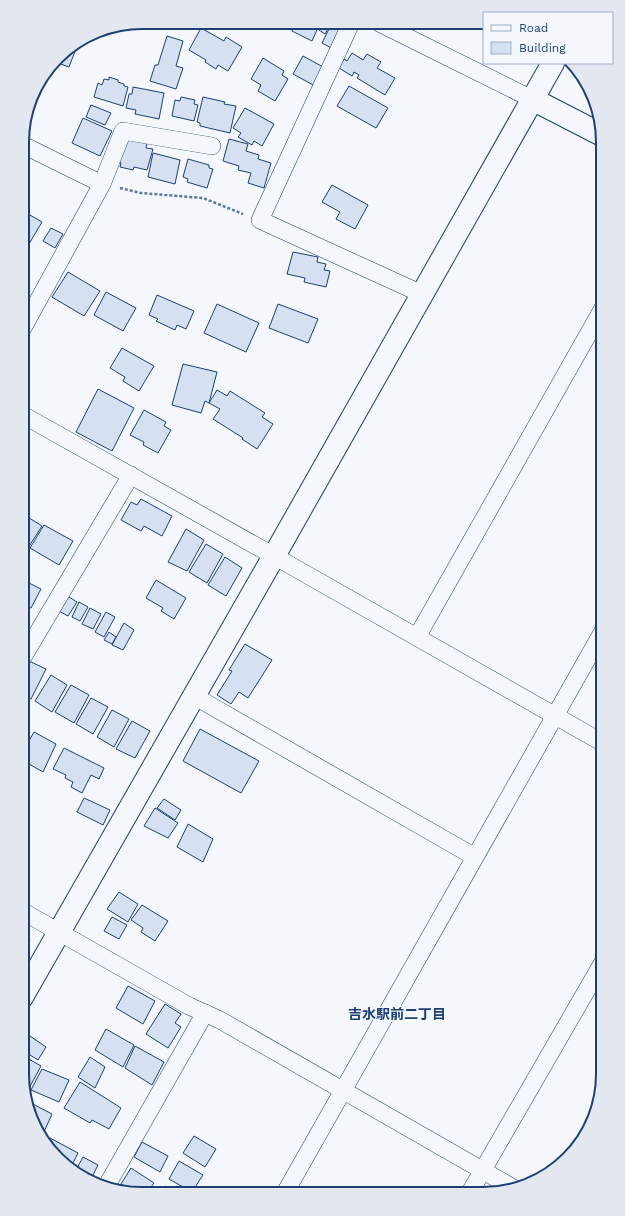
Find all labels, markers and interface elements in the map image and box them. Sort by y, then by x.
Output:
legend [483,12,613,64]
text: Road [519,21,548,35]
text: Building [519,41,566,55]
district label: 吉水駅前二丁目 [348,1006,446,1022]

